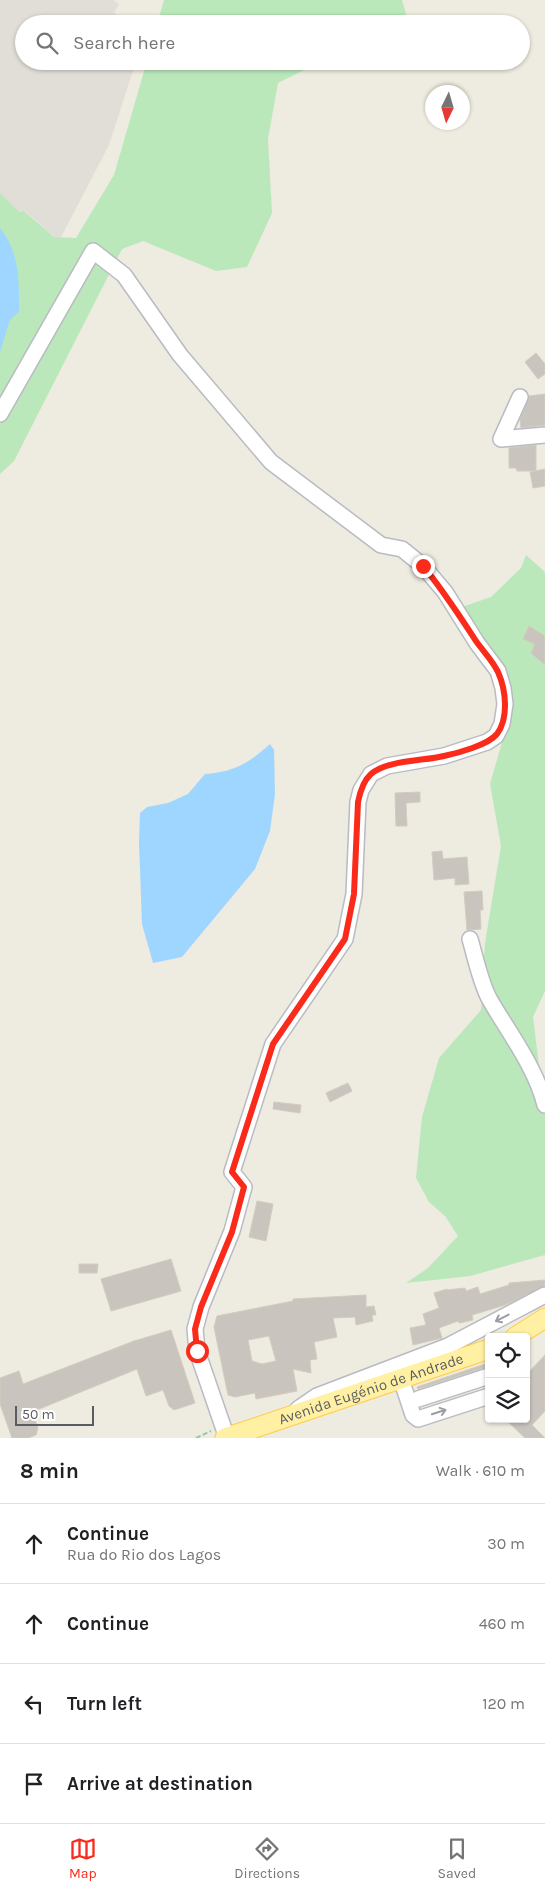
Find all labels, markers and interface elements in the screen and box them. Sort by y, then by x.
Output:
search box [15,15,530,70]
icon: search [33,29,61,57]
text: Search here [73,32,175,54]
north arrow [425,85,470,130]
route end [412,555,435,578]
one-way arrow [495,1314,510,1323]
map controls [485,1333,530,1423]
button: locate [485,1333,530,1378]
route start [186,1340,209,1363]
street label: Avenida Eugénio de Andrade [276,1349,466,1428]
button: layers [485,1378,530,1423]
scale bar [15,1403,94,1426]
text: 50 m [22,1406,55,1423]
one-way arrow [431,1407,447,1417]
text: 8 min [20,1459,79,1483]
text: Walk · 610 m [436,1461,525,1480]
text: Continue [67,1523,149,1545]
icon: ahead [20,1530,48,1558]
text: 30 m [487,1534,525,1553]
text: Rua do Rio dos Lagos [67,1545,221,1564]
icon: ahead [20,1610,48,1638]
text: Continue [67,1613,149,1635]
text: 460 m [479,1614,525,1633]
icon: left [20,1690,48,1718]
text: Turn left [67,1693,142,1715]
text: 120 m [482,1694,525,1713]
icon: arrive [20,1770,48,1798]
text: Arrive at destination [67,1773,253,1795]
tab: Map [69,1835,97,1882]
tab: Directions [234,1835,300,1882]
tab: Saved [438,1835,476,1882]

